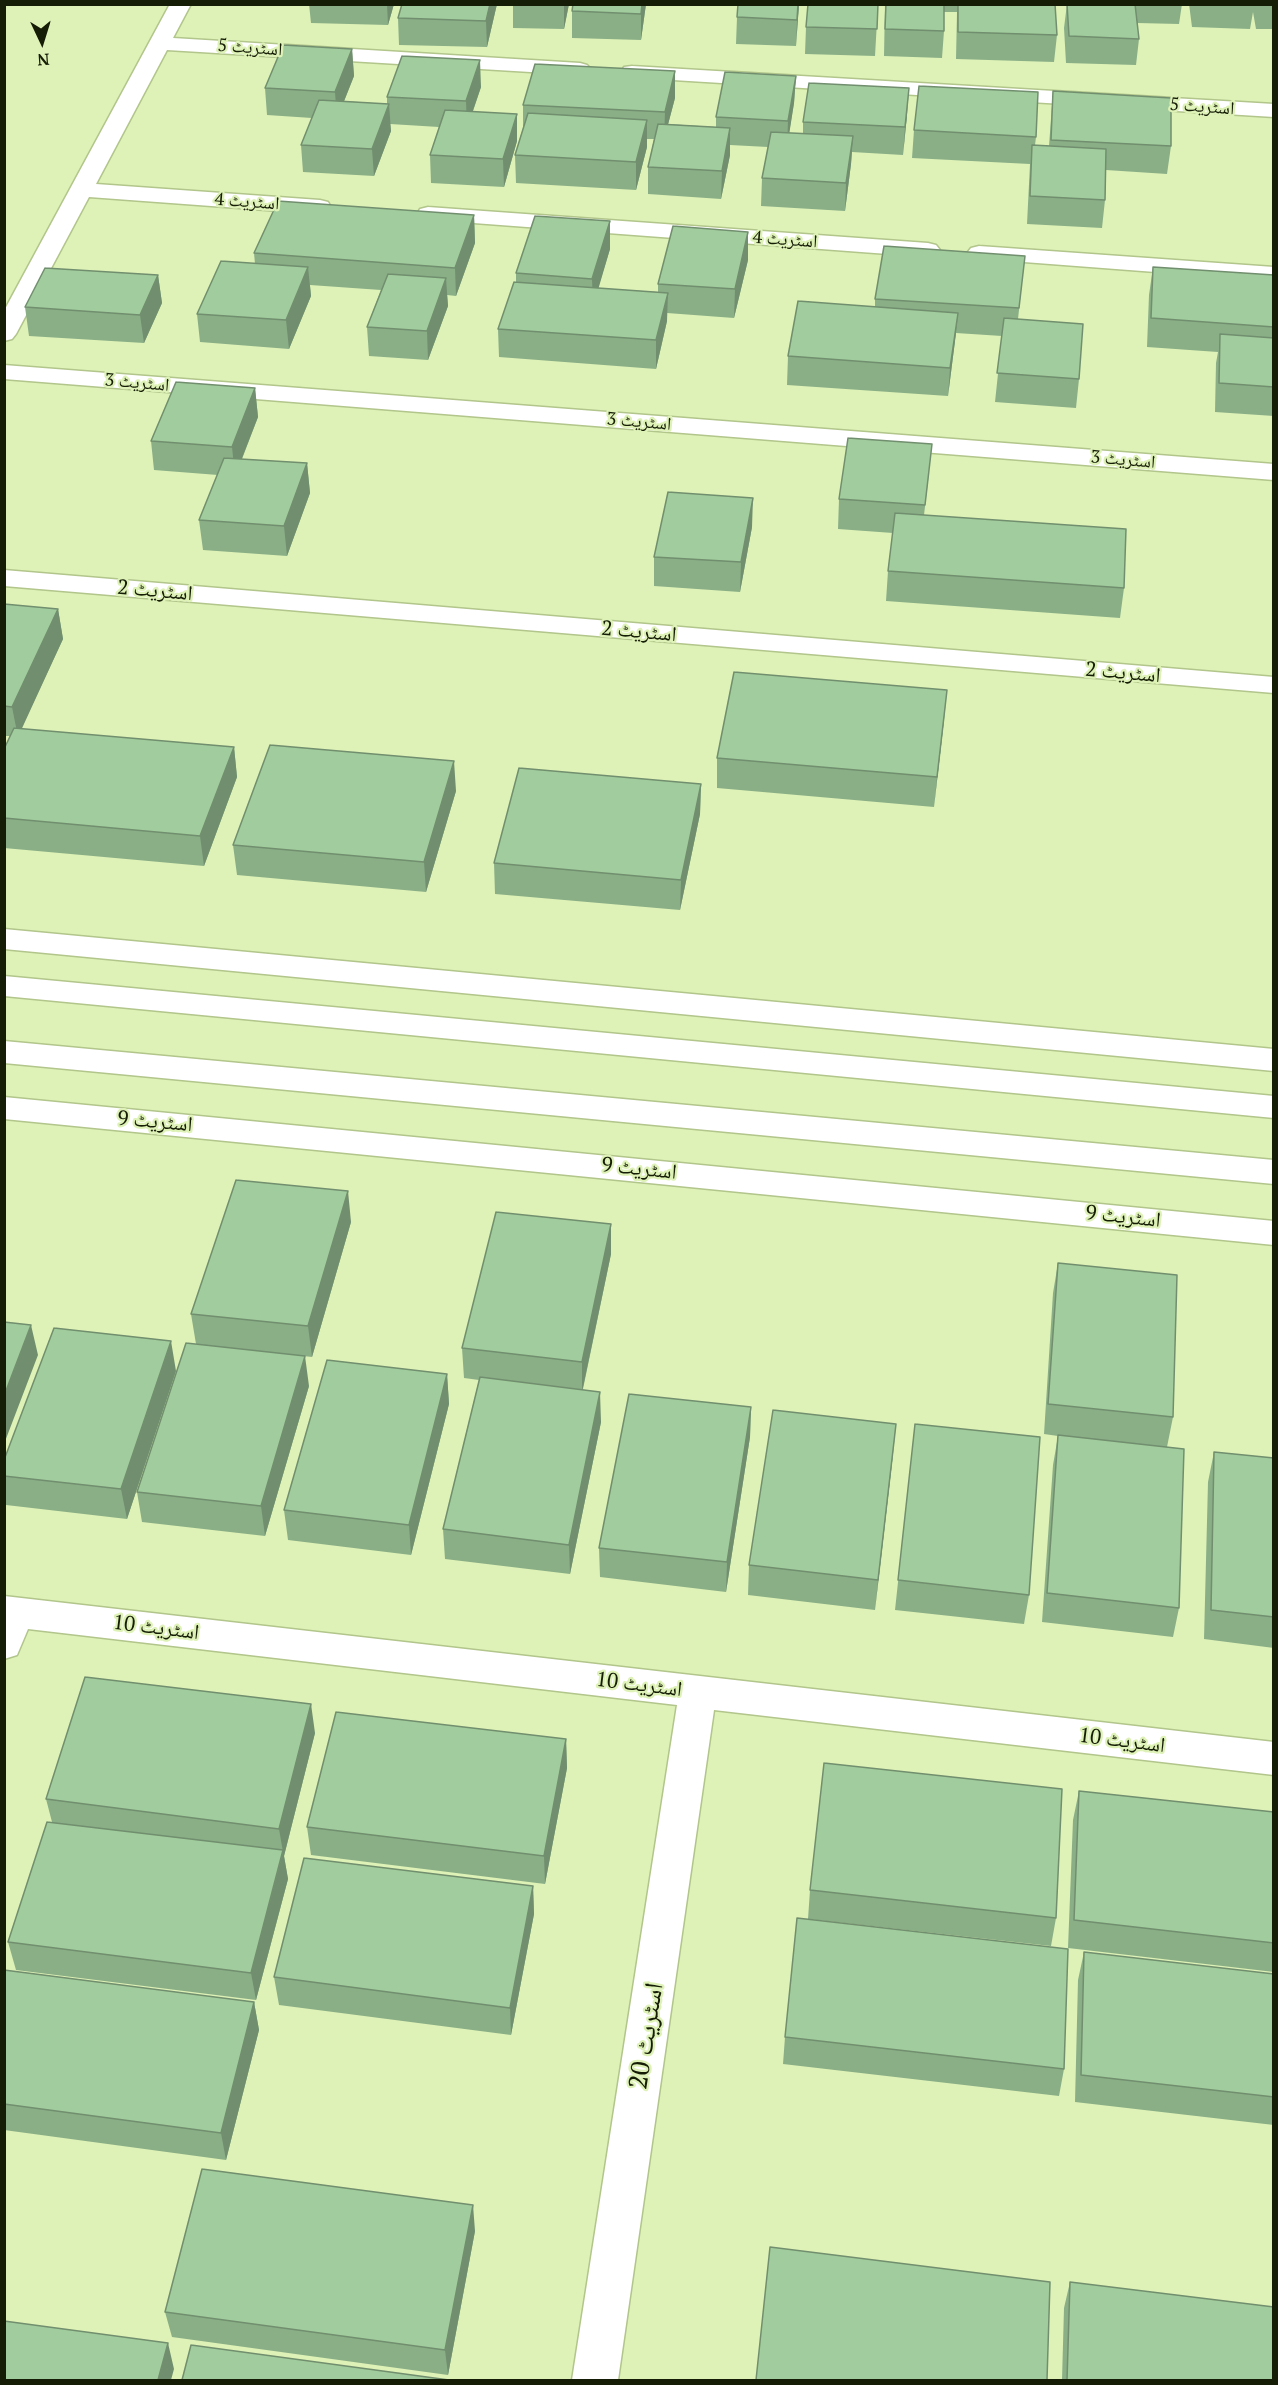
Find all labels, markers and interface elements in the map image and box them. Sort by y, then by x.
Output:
north arrow [12,12,72,72]
street label: اسٹریٹ 5 [217,35,283,61]
text: N [36,49,50,71]
street label: اسٹریٹ 5 [1169,94,1235,120]
street label: اسٹریٹ 4 [214,189,280,215]
street label: اسٹریٹ 4 [752,227,818,253]
street label: اسٹریٹ 3 [104,369,170,397]
street label: اسٹریٹ 3 [606,408,672,436]
street label: اسٹریٹ 3 [1090,446,1156,474]
street label: اسٹریٹ 2 [116,575,194,607]
street label: اسٹریٹ 2 [600,616,678,648]
street label: اسٹریٹ 2 [1084,657,1162,689]
street label: اسٹریٹ 9 [116,1106,194,1138]
street label: اسٹریٹ 9 [600,1153,678,1185]
street label: اسٹریٹ 9 [1084,1201,1162,1233]
street label: اسٹریٹ 10 [111,1610,201,1646]
street label: اسٹریٹ 10 [594,1667,684,1703]
street label: اسٹریٹ 10 [1077,1723,1167,1759]
street label: اسٹریٹ 20 [623,1981,671,2091]

